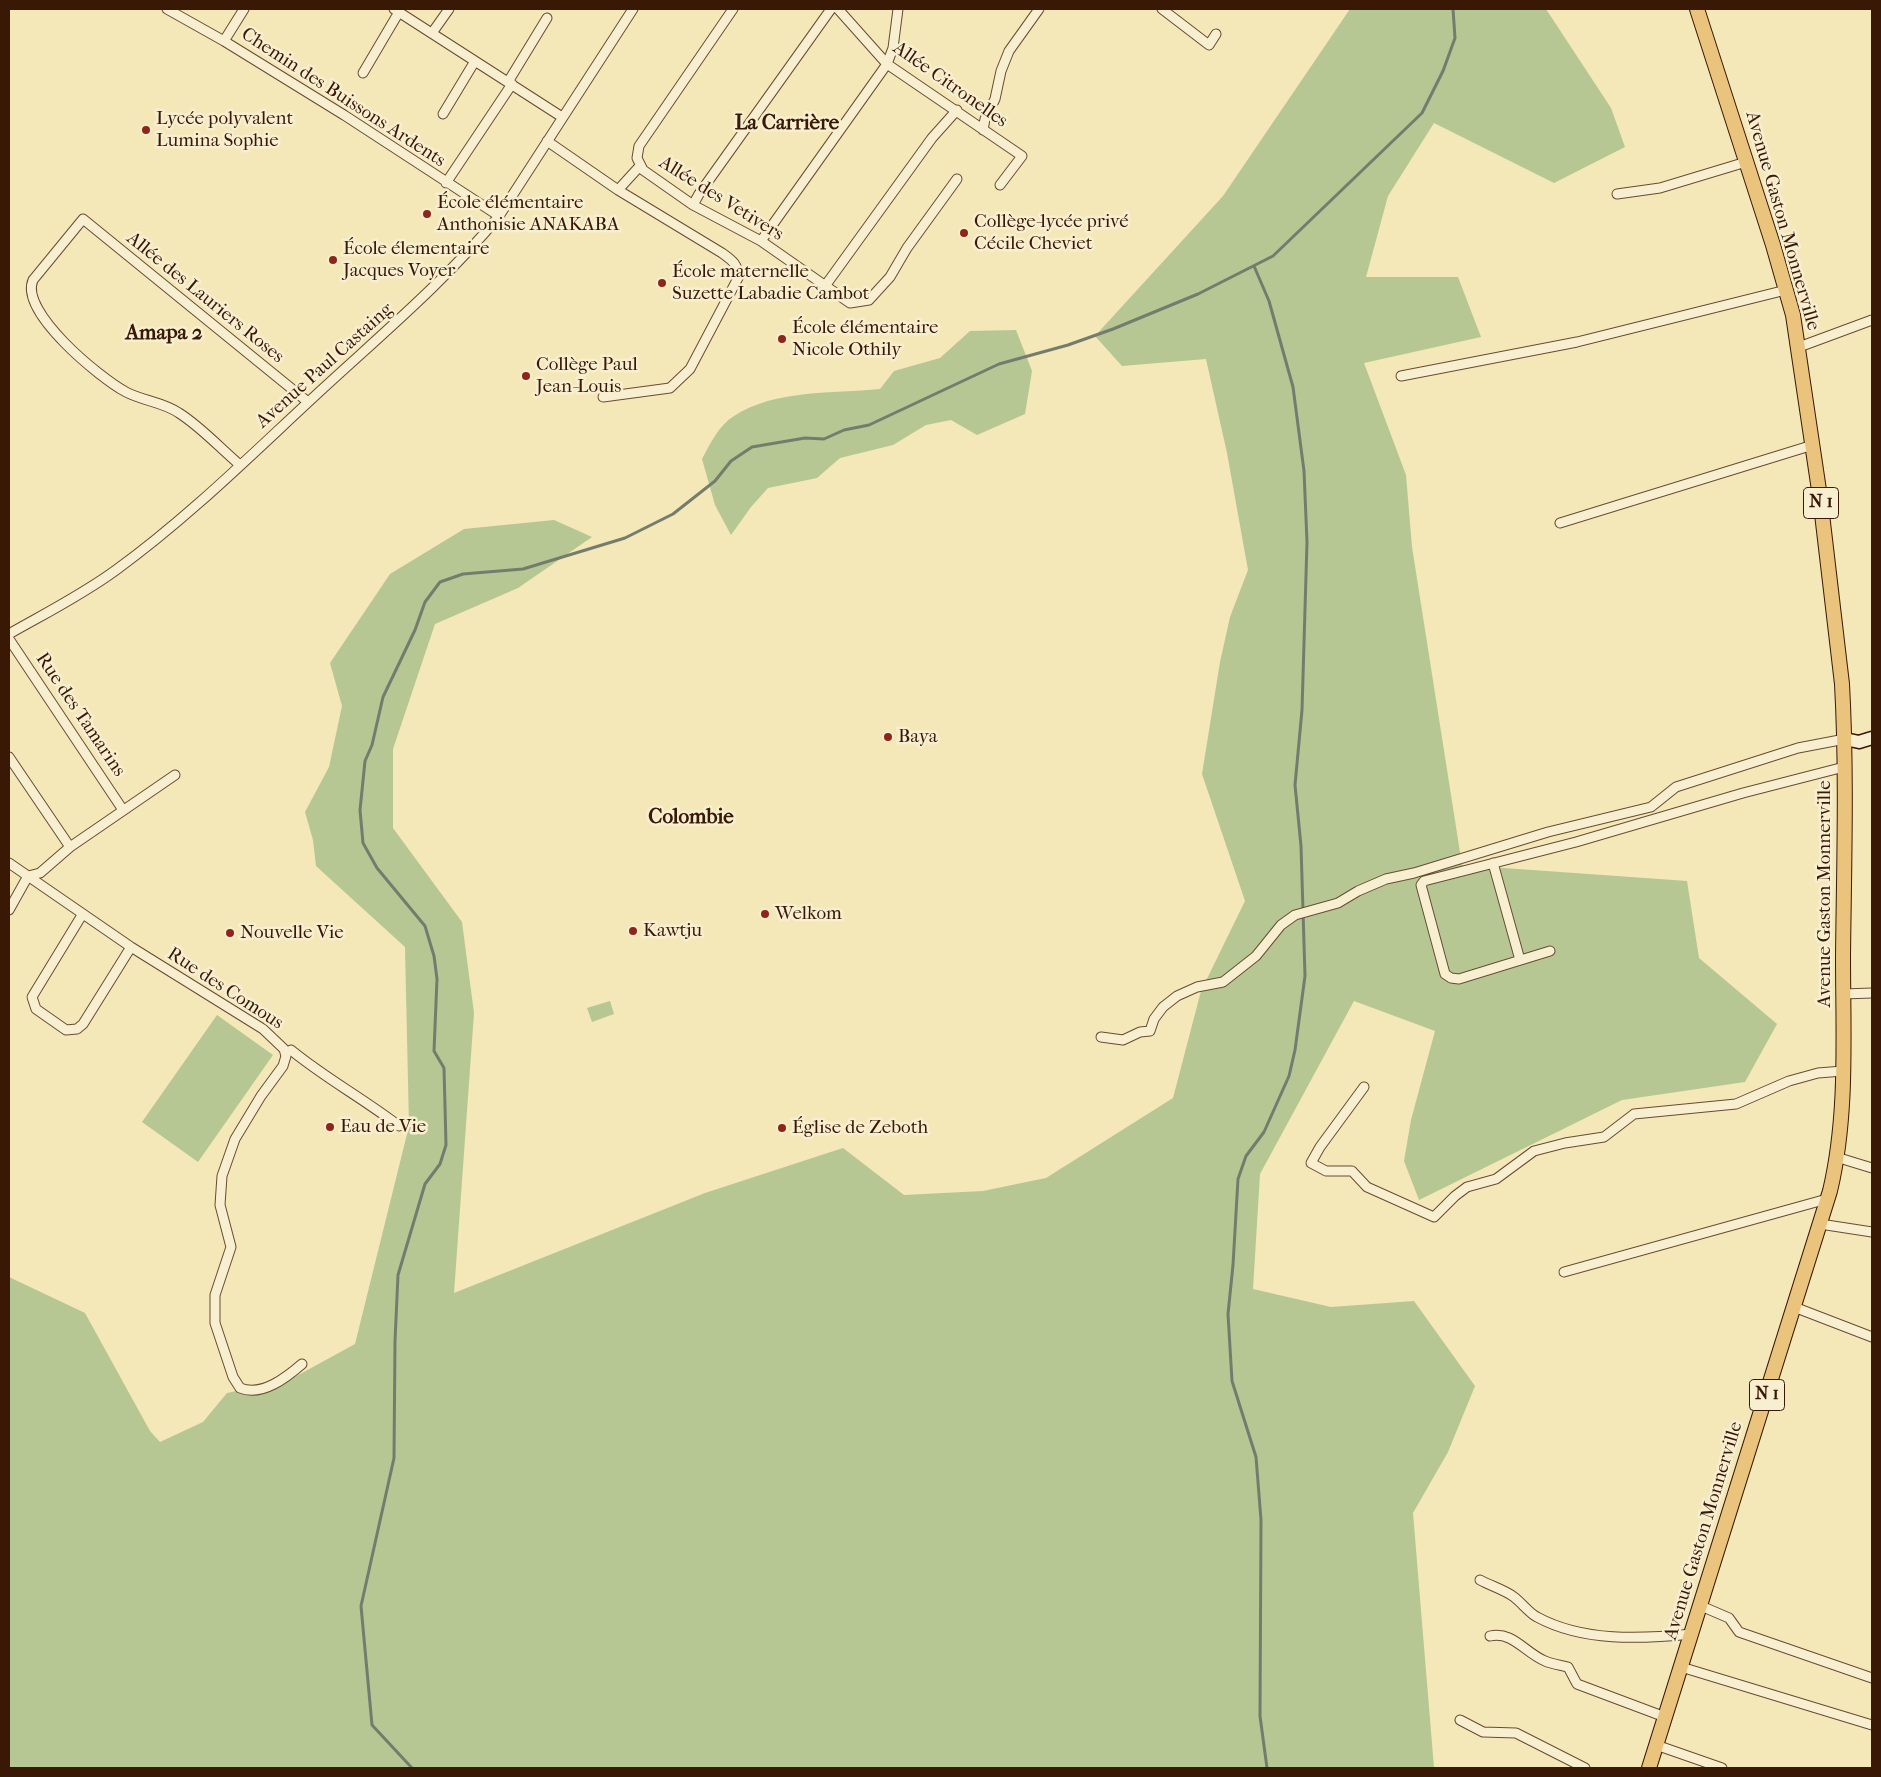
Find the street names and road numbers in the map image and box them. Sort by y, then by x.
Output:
street label: Chemin des Buissons Ardents [237,23,449,173]
street label: Allée Citronelles [888,37,1012,133]
street label: Avenue Gaston Monnerville [1740,109,1824,333]
street label: Allée des Vetivers [654,151,788,247]
street label: Allée des Lauriers Roses [122,227,288,369]
street label: Avenue Paul Castaing [252,298,398,434]
road number: N 1 [1804,488,1838,518]
street label: Rue des Tamarins [30,649,130,781]
street label: Avenue Gaston Monnerville [1814,780,1836,1008]
street label: Rue des Comous [163,943,287,1035]
road number: N 1 [1750,1380,1784,1410]
street label: Avenue Gaston Monnerville [1660,1419,1748,1643]

